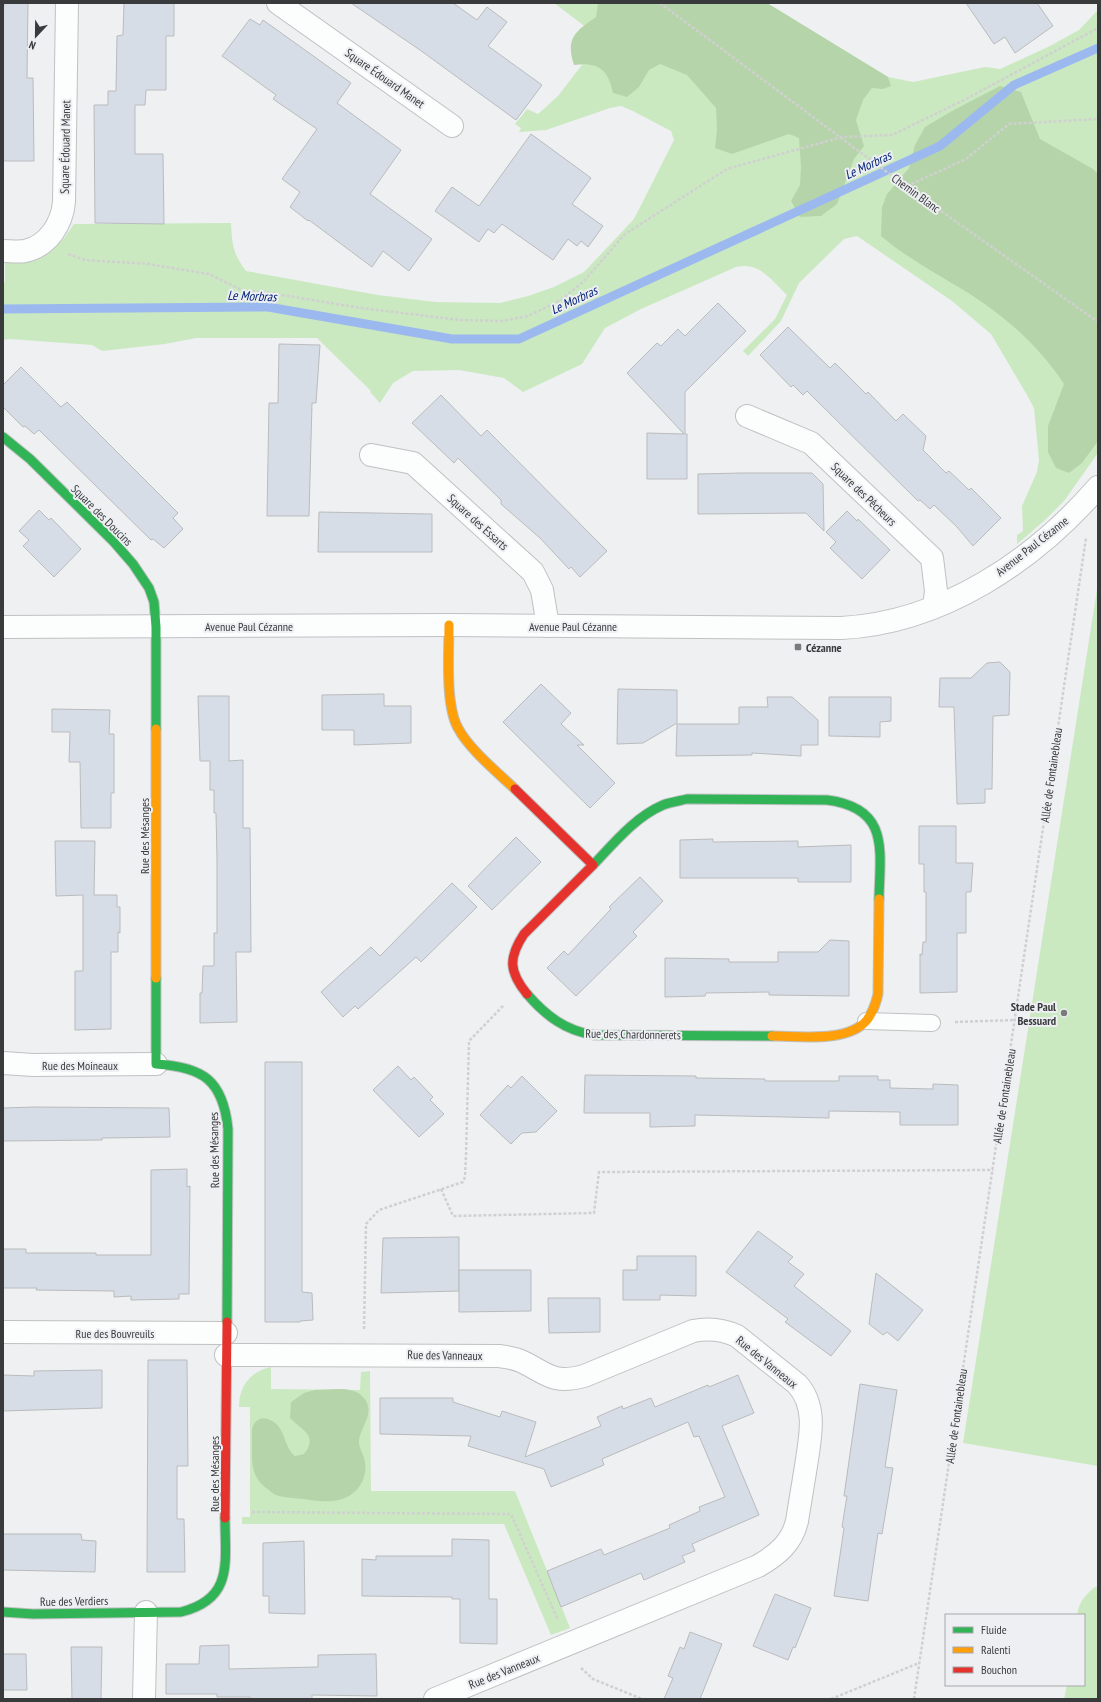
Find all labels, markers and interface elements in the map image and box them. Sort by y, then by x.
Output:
north arrow [16,16,56,56]
text: N [27,38,38,53]
street label: Square Édouard Manet [342,45,428,111]
street label: Square Édouard Manet [57,99,73,194]
water label: Le Morbras [842,146,895,183]
street label: Chemin Blanc [889,170,944,216]
water label: Le Morbras [548,281,601,318]
water label: Le Morbras [227,287,278,305]
street label: Square des Pêcheurs [828,459,900,529]
street label: Square des Doucins [68,481,136,549]
street label: Square des Essarts [444,491,512,553]
street label: Avenue Paul Cézanne [993,513,1071,579]
street label: Avenue Paul Cézanne [205,619,293,634]
street label: Avenue Paul Cézanne [529,619,617,634]
place label: Cézanne [806,640,842,655]
marker: Cézanne [793,642,803,652]
street label: Allée de Fontainebleau [1037,727,1065,823]
street label: Rue des Mésanges [137,798,152,874]
place label: Stade Paul Bessuard [1011,999,1056,1028]
marker: Stade Paul Bessuard [1059,1008,1069,1018]
street label: Rue des Chardonnerets [585,1026,681,1042]
street label: Allée de Fontainebleau [989,1048,1019,1144]
street label: Rue des Moineaux [42,1058,118,1073]
street label: Rue des Mésanges [206,1112,222,1188]
street label: Rue des Bouvreuils [76,1326,154,1341]
street label: Rue des Vanneaux [733,1332,801,1392]
street label: Rue des Vanneaux [407,1347,483,1363]
street label: Allée de Fontainebleau [942,1368,970,1464]
street label: Rue des Mésanges [207,1436,222,1512]
street label: Rue des Verdiers [40,1593,108,1609]
legend [945,1614,1085,1686]
text: Fluide [981,1622,1007,1637]
text: Ralenti [981,1642,1010,1657]
street label: Rue des Vanneaux [466,1650,542,1692]
text: Bouchon [981,1662,1017,1677]

